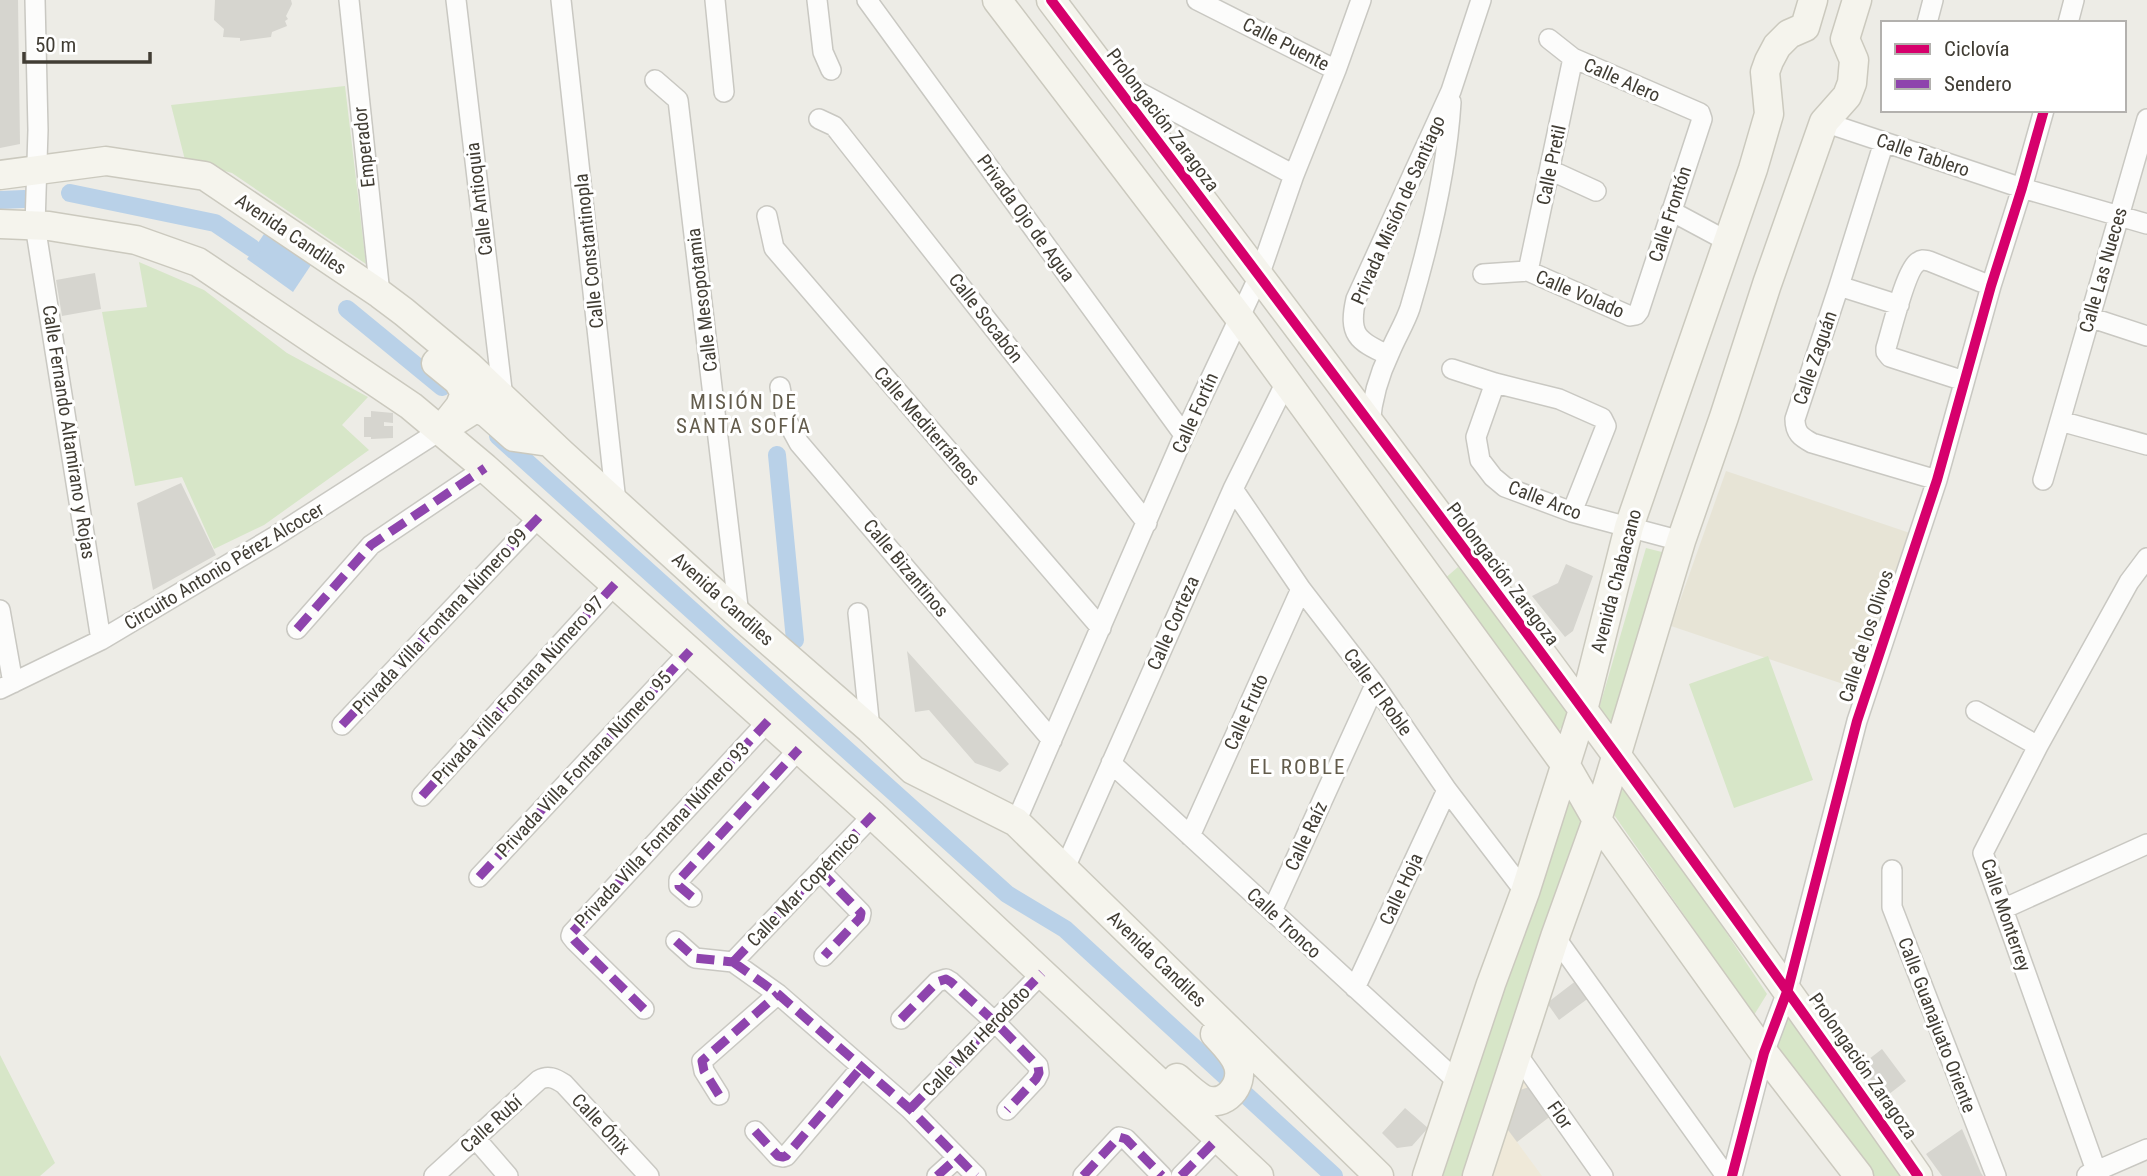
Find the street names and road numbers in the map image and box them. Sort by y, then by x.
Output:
street label: Calle Puente [1239,12,1333,76]
street label: Prolongación Zaragoza [1102,44,1224,196]
street label: Calle Alero [1580,53,1664,107]
street label: Emperador [348,105,380,189]
street label: Privada Misión de Santiago [1346,112,1450,308]
street label: Calle Pretil [1531,123,1571,207]
street label: Calle Tablero [1873,128,1973,182]
street label: Calle Antioquia [461,141,497,257]
street label: Privada Ojo de Agua [972,150,1080,286]
street label: Calle Frontón [1644,163,1696,265]
street label: Calle Constantinopla [569,172,609,330]
street label: Avenida Candiles [231,188,351,280]
street label: Calle Las Nueces [2074,205,2132,335]
street label: Calle Mesopotamia [682,227,722,373]
street label: Calle Volado [1532,265,1628,323]
street label: Calle Socabón [944,269,1028,367]
street label: Calle Fernando Altamirano y Rojas [38,303,100,561]
street label: Calle Zaguán [1788,308,1842,408]
street label: Calle Mediterráneos [869,362,985,490]
street label: Calle Fortín [1167,369,1223,457]
street label: Calle Arco [1505,476,1585,524]
street label: Circuito Antonio Pérez Alcocer [120,497,328,635]
street label: Prolongación Zaragoza [1442,498,1564,650]
street label: Avenida Chabacano [1586,507,1646,655]
street label: Calle Bizantinos [858,514,954,622]
street label: Privada Villa Fontana Número 99 [348,523,532,719]
street label: Avenida Candiles [667,547,779,651]
street label: Calle de los Olivos [1834,567,1898,705]
street label: Calle Corteza [1142,572,1204,674]
street label: Privada Villa Fontana Número 97 [427,591,609,789]
street label: Calle El Roble [1339,644,1417,740]
street label: Privada Villa Fontana Número 95 [492,666,676,862]
street label: Calle Fruto [1219,670,1273,754]
street label: Privada Villa Fontana Número 93 [570,737,754,933]
street label: Calle Raíz [1280,798,1332,874]
street label: Calle Mar Copérnico [742,826,864,952]
street label: Calle Hoja [1374,849,1428,929]
street label: Calle Monterrey [1976,856,2036,974]
street label: Calle Tronco [1242,883,1326,963]
street label: Avenida Candiles [1103,906,1211,1012]
street label: Calle Guanajuato Oriente [1893,934,1981,1116]
street label: Calle Mar Herodoto [917,981,1035,1101]
street label: Prolongación Zaragoza [1804,988,1922,1144]
street label: Calle Rubí [455,1089,528,1158]
street label: Calle Ónix [567,1089,635,1159]
street label: Flor [1542,1097,1578,1134]

